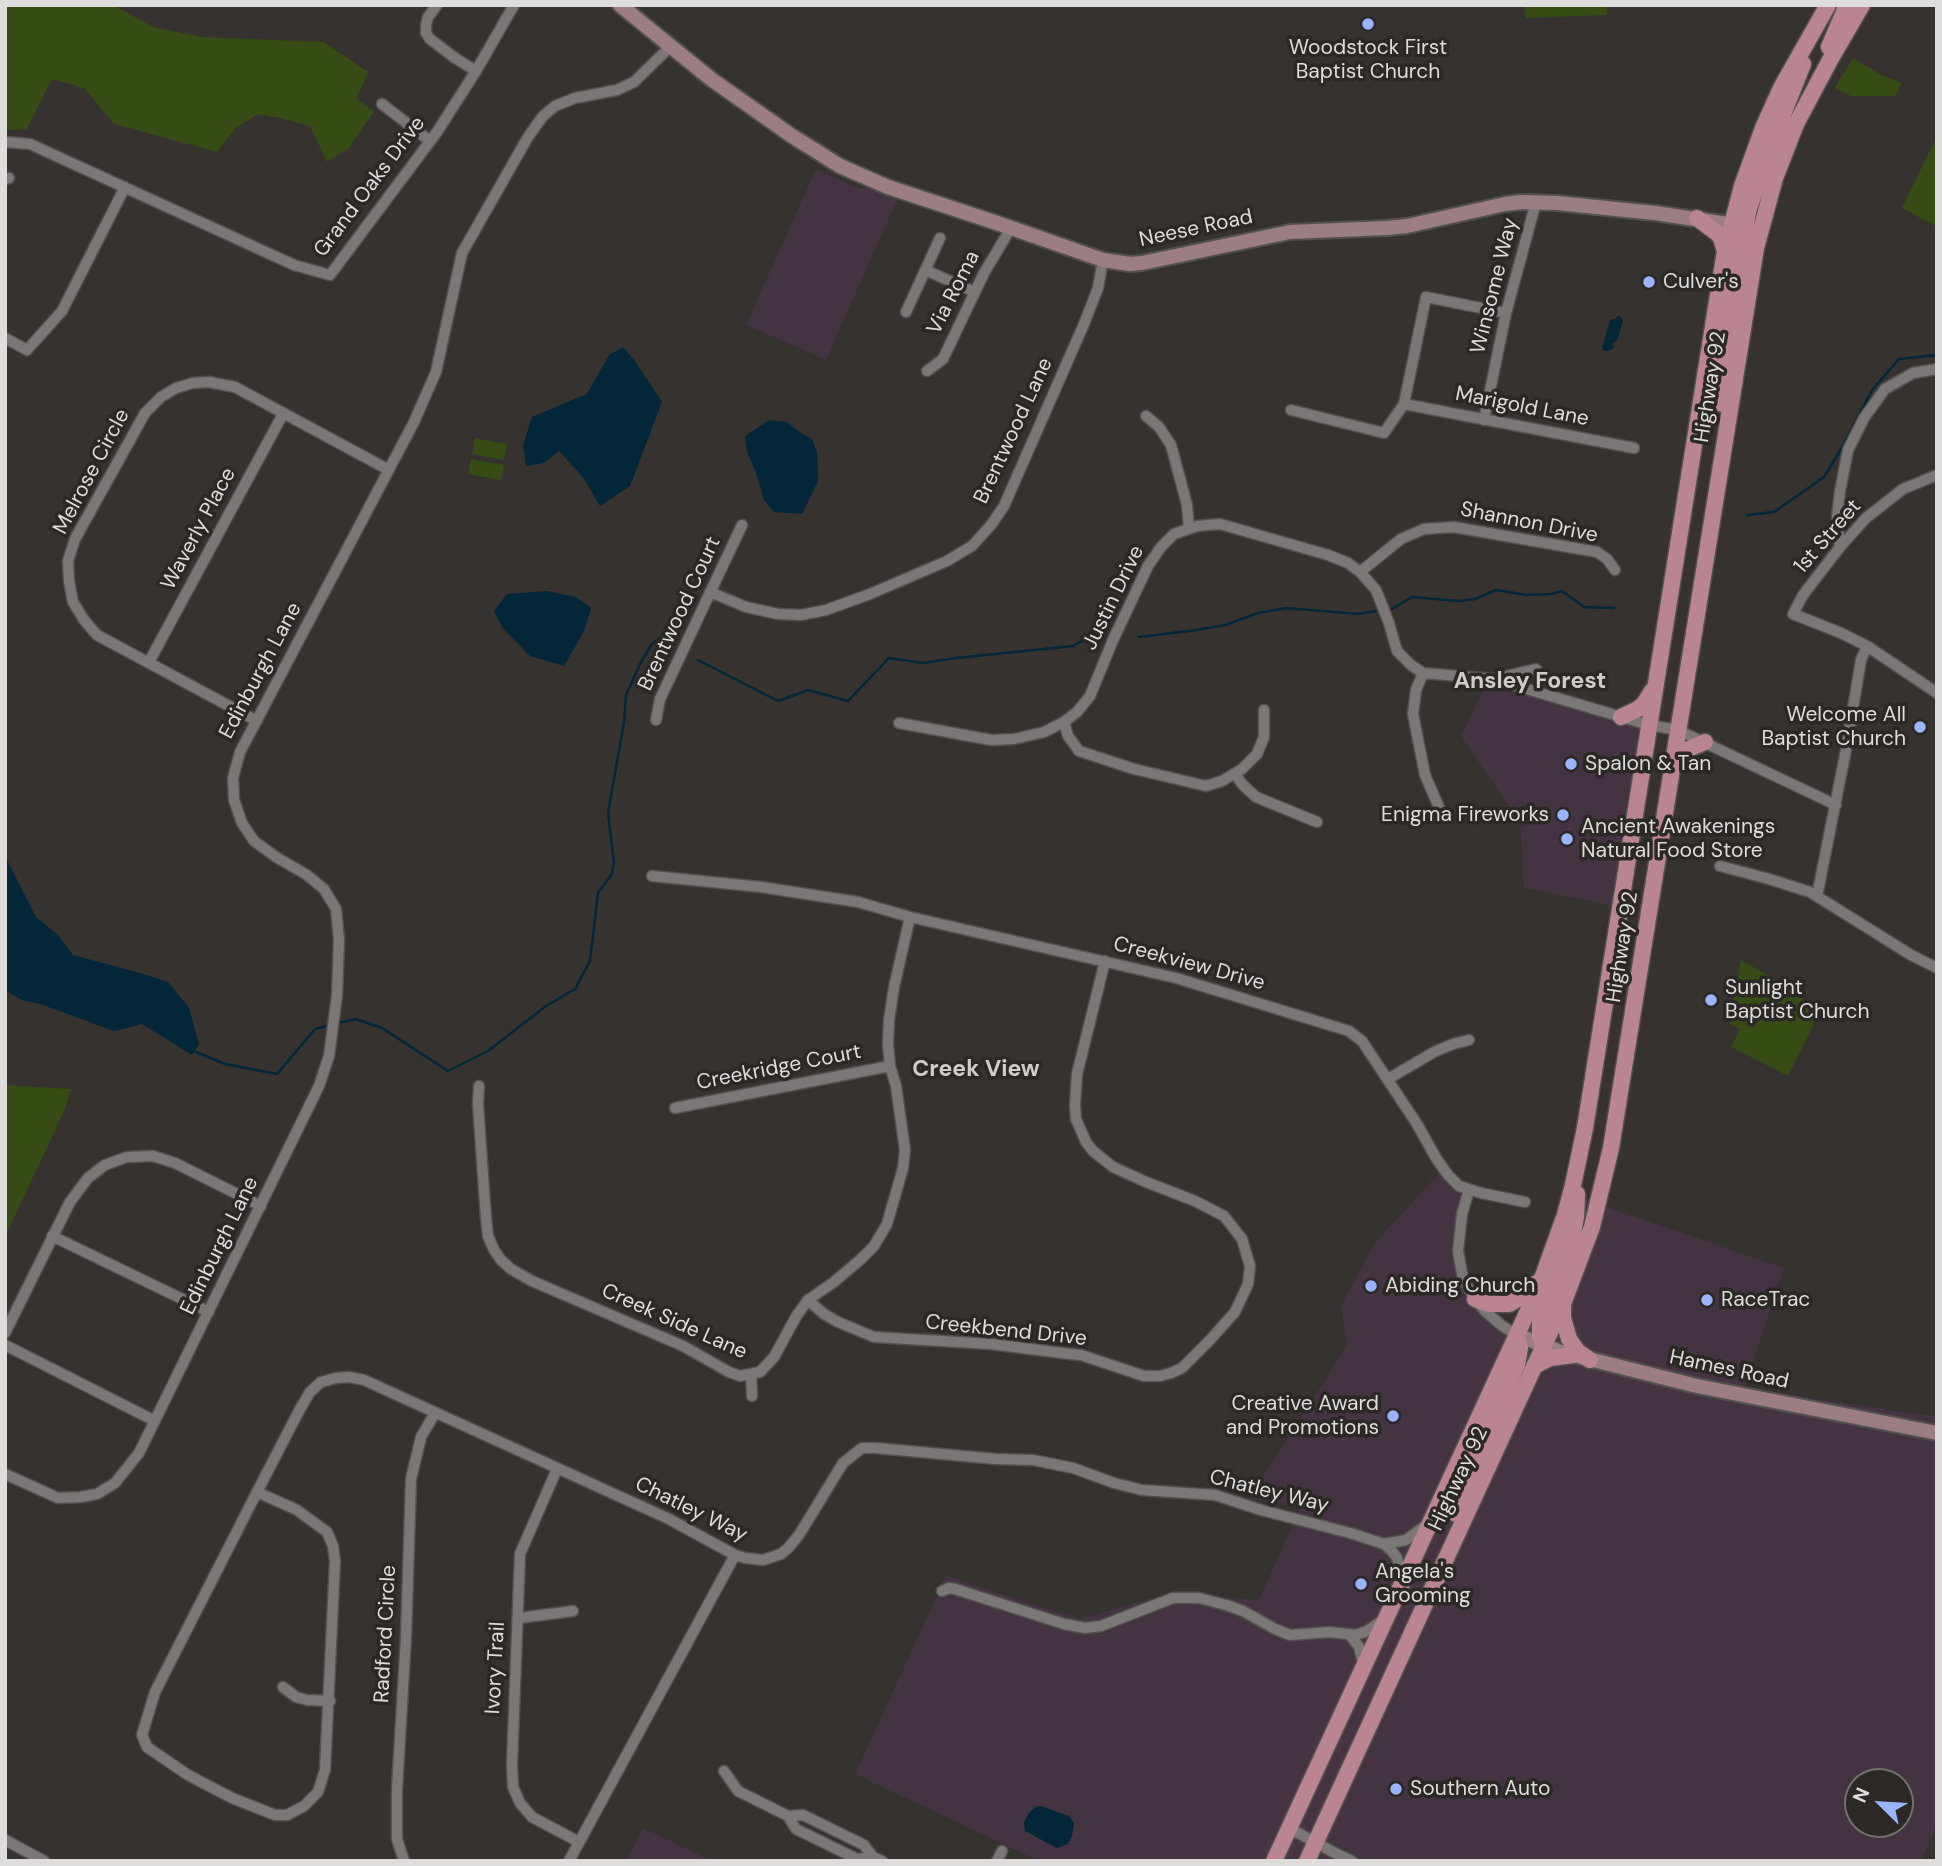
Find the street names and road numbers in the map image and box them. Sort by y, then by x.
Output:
street label: Grand Oaks Drive [309,112,431,262]
street label: Neese Road [1137,205,1255,253]
street label: Winsome Way [1466,216,1524,356]
street label: Via Roma [922,247,986,339]
street label: Highway 92 [1690,330,1732,444]
street label: Brentwood Lane [969,354,1059,508]
street label: Marigold Lane [1453,382,1591,432]
street label: Melrose Circle [48,405,136,539]
street label: Waverly Place [156,464,242,594]
street label: 1st Street [1789,495,1867,579]
street label: Shannon Drive [1458,497,1600,549]
street label: Brentwood Court [633,533,727,695]
street label: Justin Drive [1078,542,1150,654]
street label: Edinburgh Lane [215,599,307,743]
street label: Highway 92 [1602,890,1644,1004]
street label: Creekview Drive [1110,932,1268,996]
street label: Creekridge Court [695,1040,863,1096]
street label: Edinburgh Lane [176,1173,264,1319]
street label: Creek Side Lane [597,1279,751,1365]
street label: Creekbend Drive [924,1310,1088,1352]
street label: Hames Road [1667,1345,1791,1395]
street label: Highway 92 [1424,1423,1494,1535]
street label: Chatley Way [1207,1465,1331,1519]
street label: Chatley Way [631,1472,751,1548]
street label: Radford Circle [370,1564,402,1704]
street label: Ivory Trail [481,1621,511,1715]

